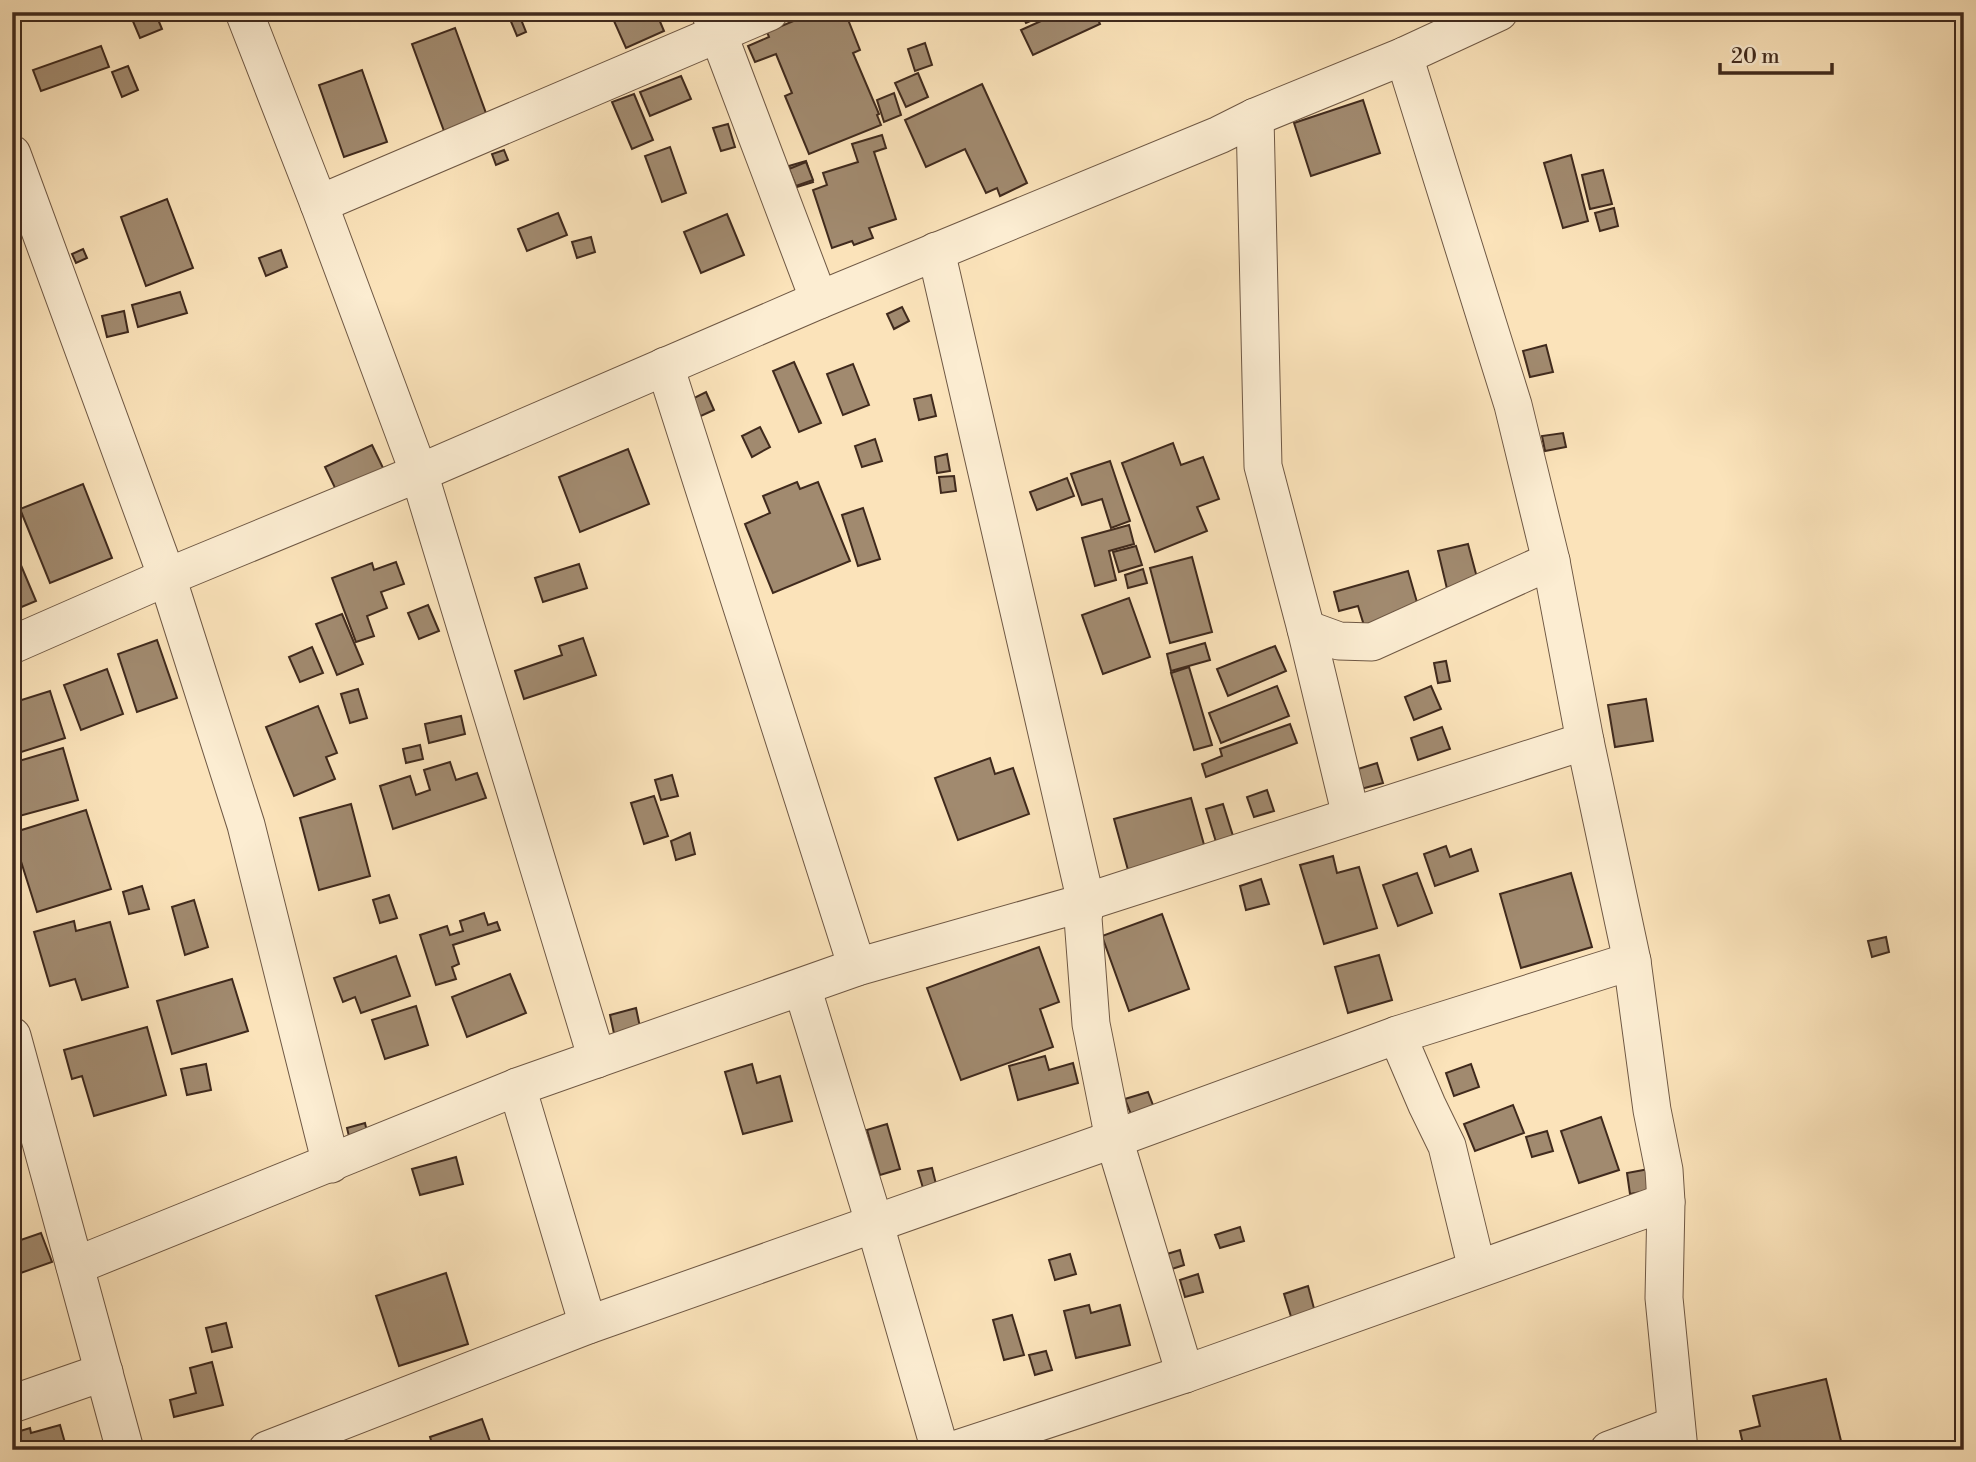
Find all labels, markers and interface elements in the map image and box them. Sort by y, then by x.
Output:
scale bar [1720,32,1832,76]
text: 20 m [1731,44,1780,70]

